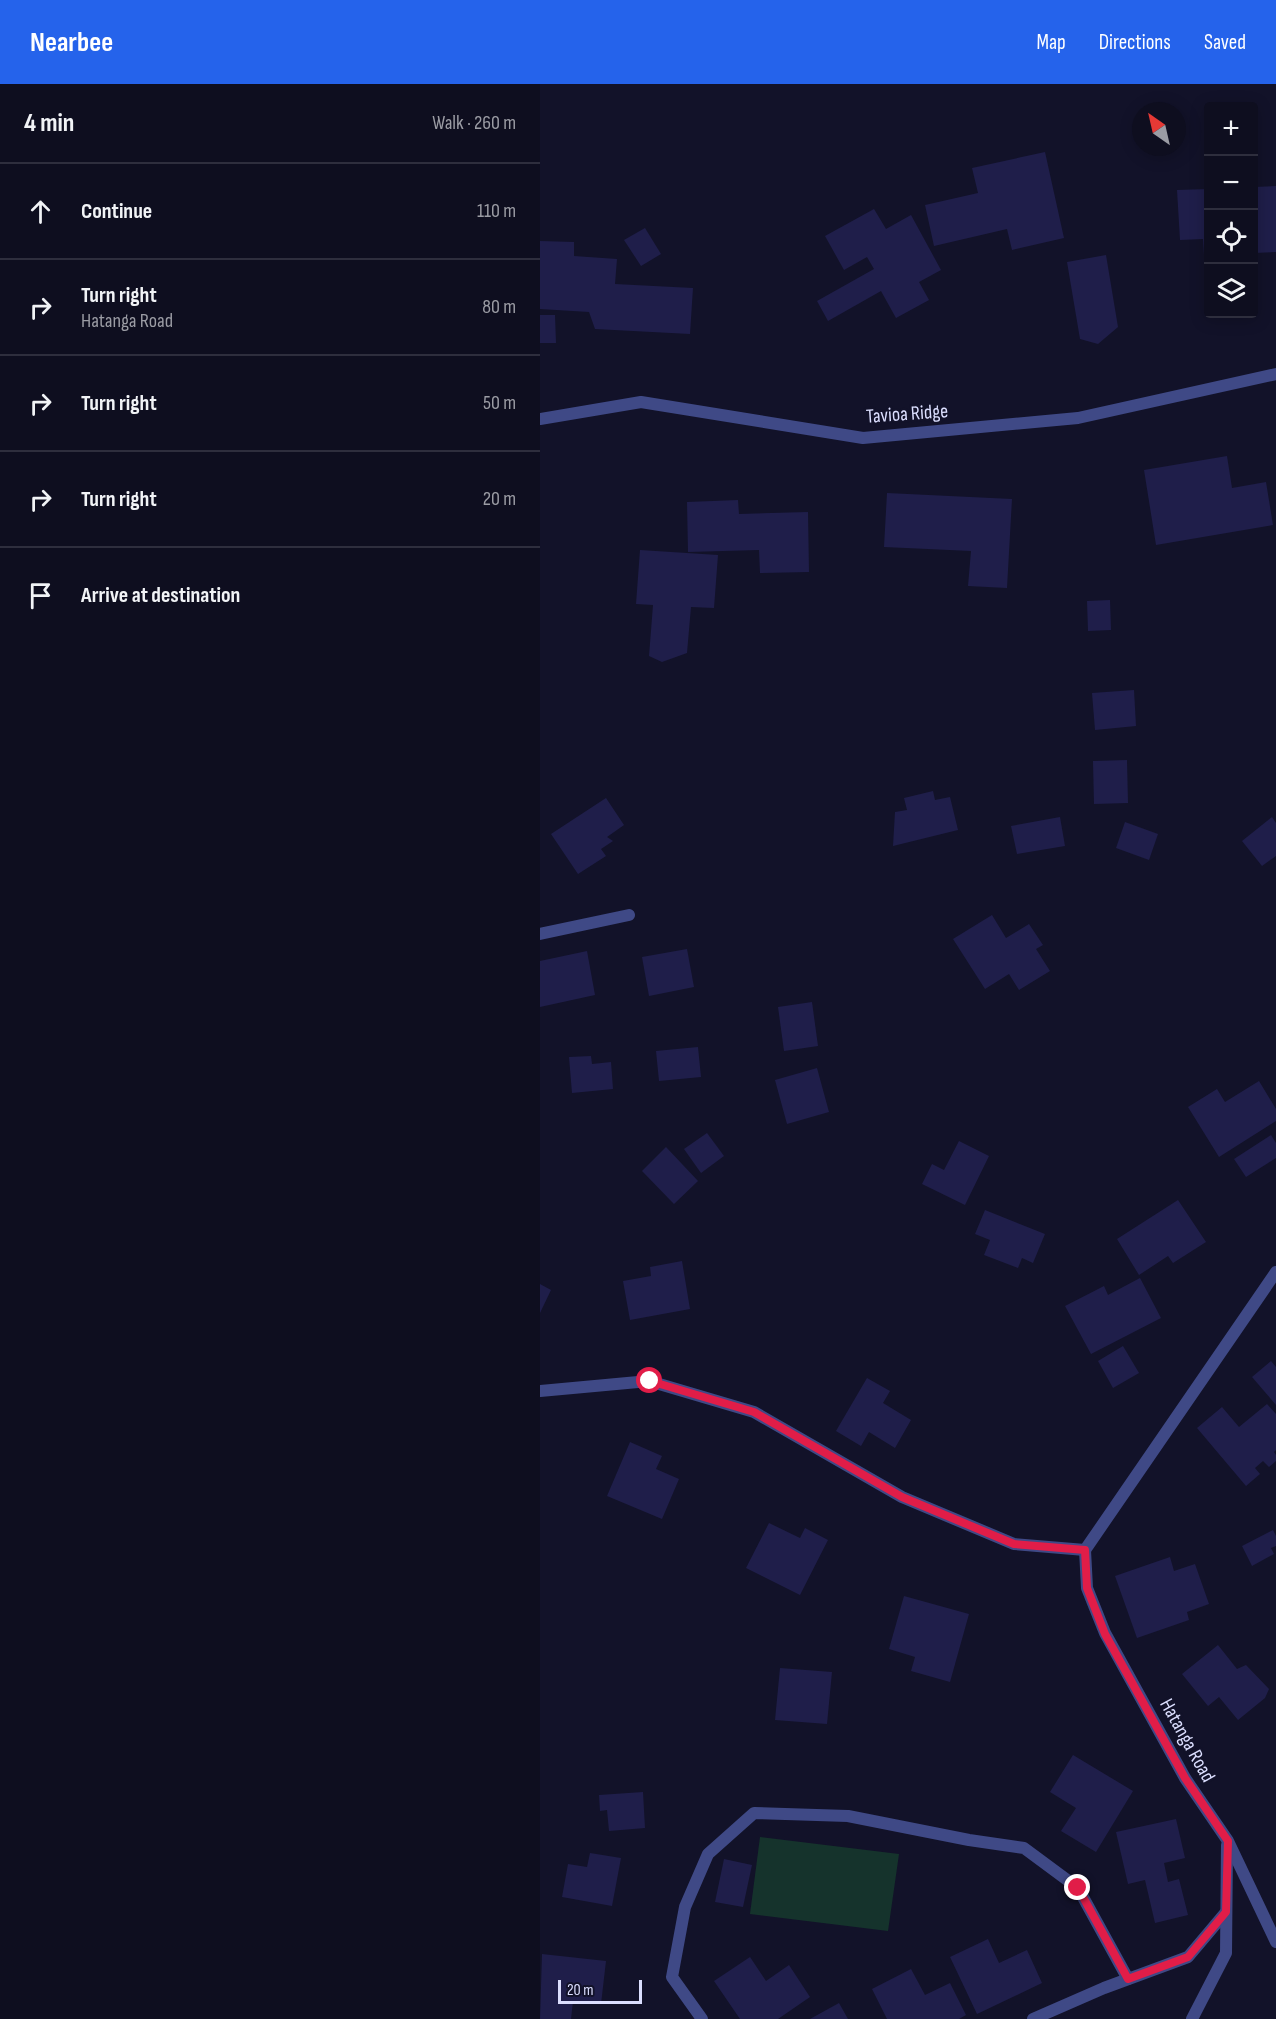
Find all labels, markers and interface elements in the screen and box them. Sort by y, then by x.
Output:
text: Nearbee [30,26,113,59]
text: Map [1036,30,1066,55]
text: Directions [1099,30,1171,55]
text: Saved [1204,30,1246,55]
north arrow [1132,102,1186,156]
map controls [1204,102,1258,318]
button: + [1204,102,1258,156]
text: 4 min [24,108,74,139]
text: Walk · 260 m [432,111,516,135]
button: − [1204,156,1258,210]
icon: ahead [24,195,57,228]
text: Continue [81,198,152,225]
text: 110 m [477,199,516,223]
button: locate [1204,210,1258,264]
button: layers [1204,264,1258,318]
text: Turn right [81,282,157,309]
icon: right [24,291,57,324]
text: 80 m [482,295,516,319]
text: Hatanga Road [81,309,173,333]
icon: right [24,387,57,420]
text: Turn right [81,390,157,417]
text: 50 m [483,391,516,415]
street label: Tavioa Ridge [865,399,949,429]
icon: right [24,483,57,516]
text: Turn right [81,486,157,513]
text: 20 m [483,487,516,511]
icon: arrive [24,579,57,612]
text: Arrive at destination [81,582,240,609]
route start [636,1367,662,1393]
street label: Hatanga Road [1154,1694,1220,1787]
route end [1064,1874,1090,1900]
scale bar [558,1977,642,2004]
text: 20 m [567,1981,594,2000]

